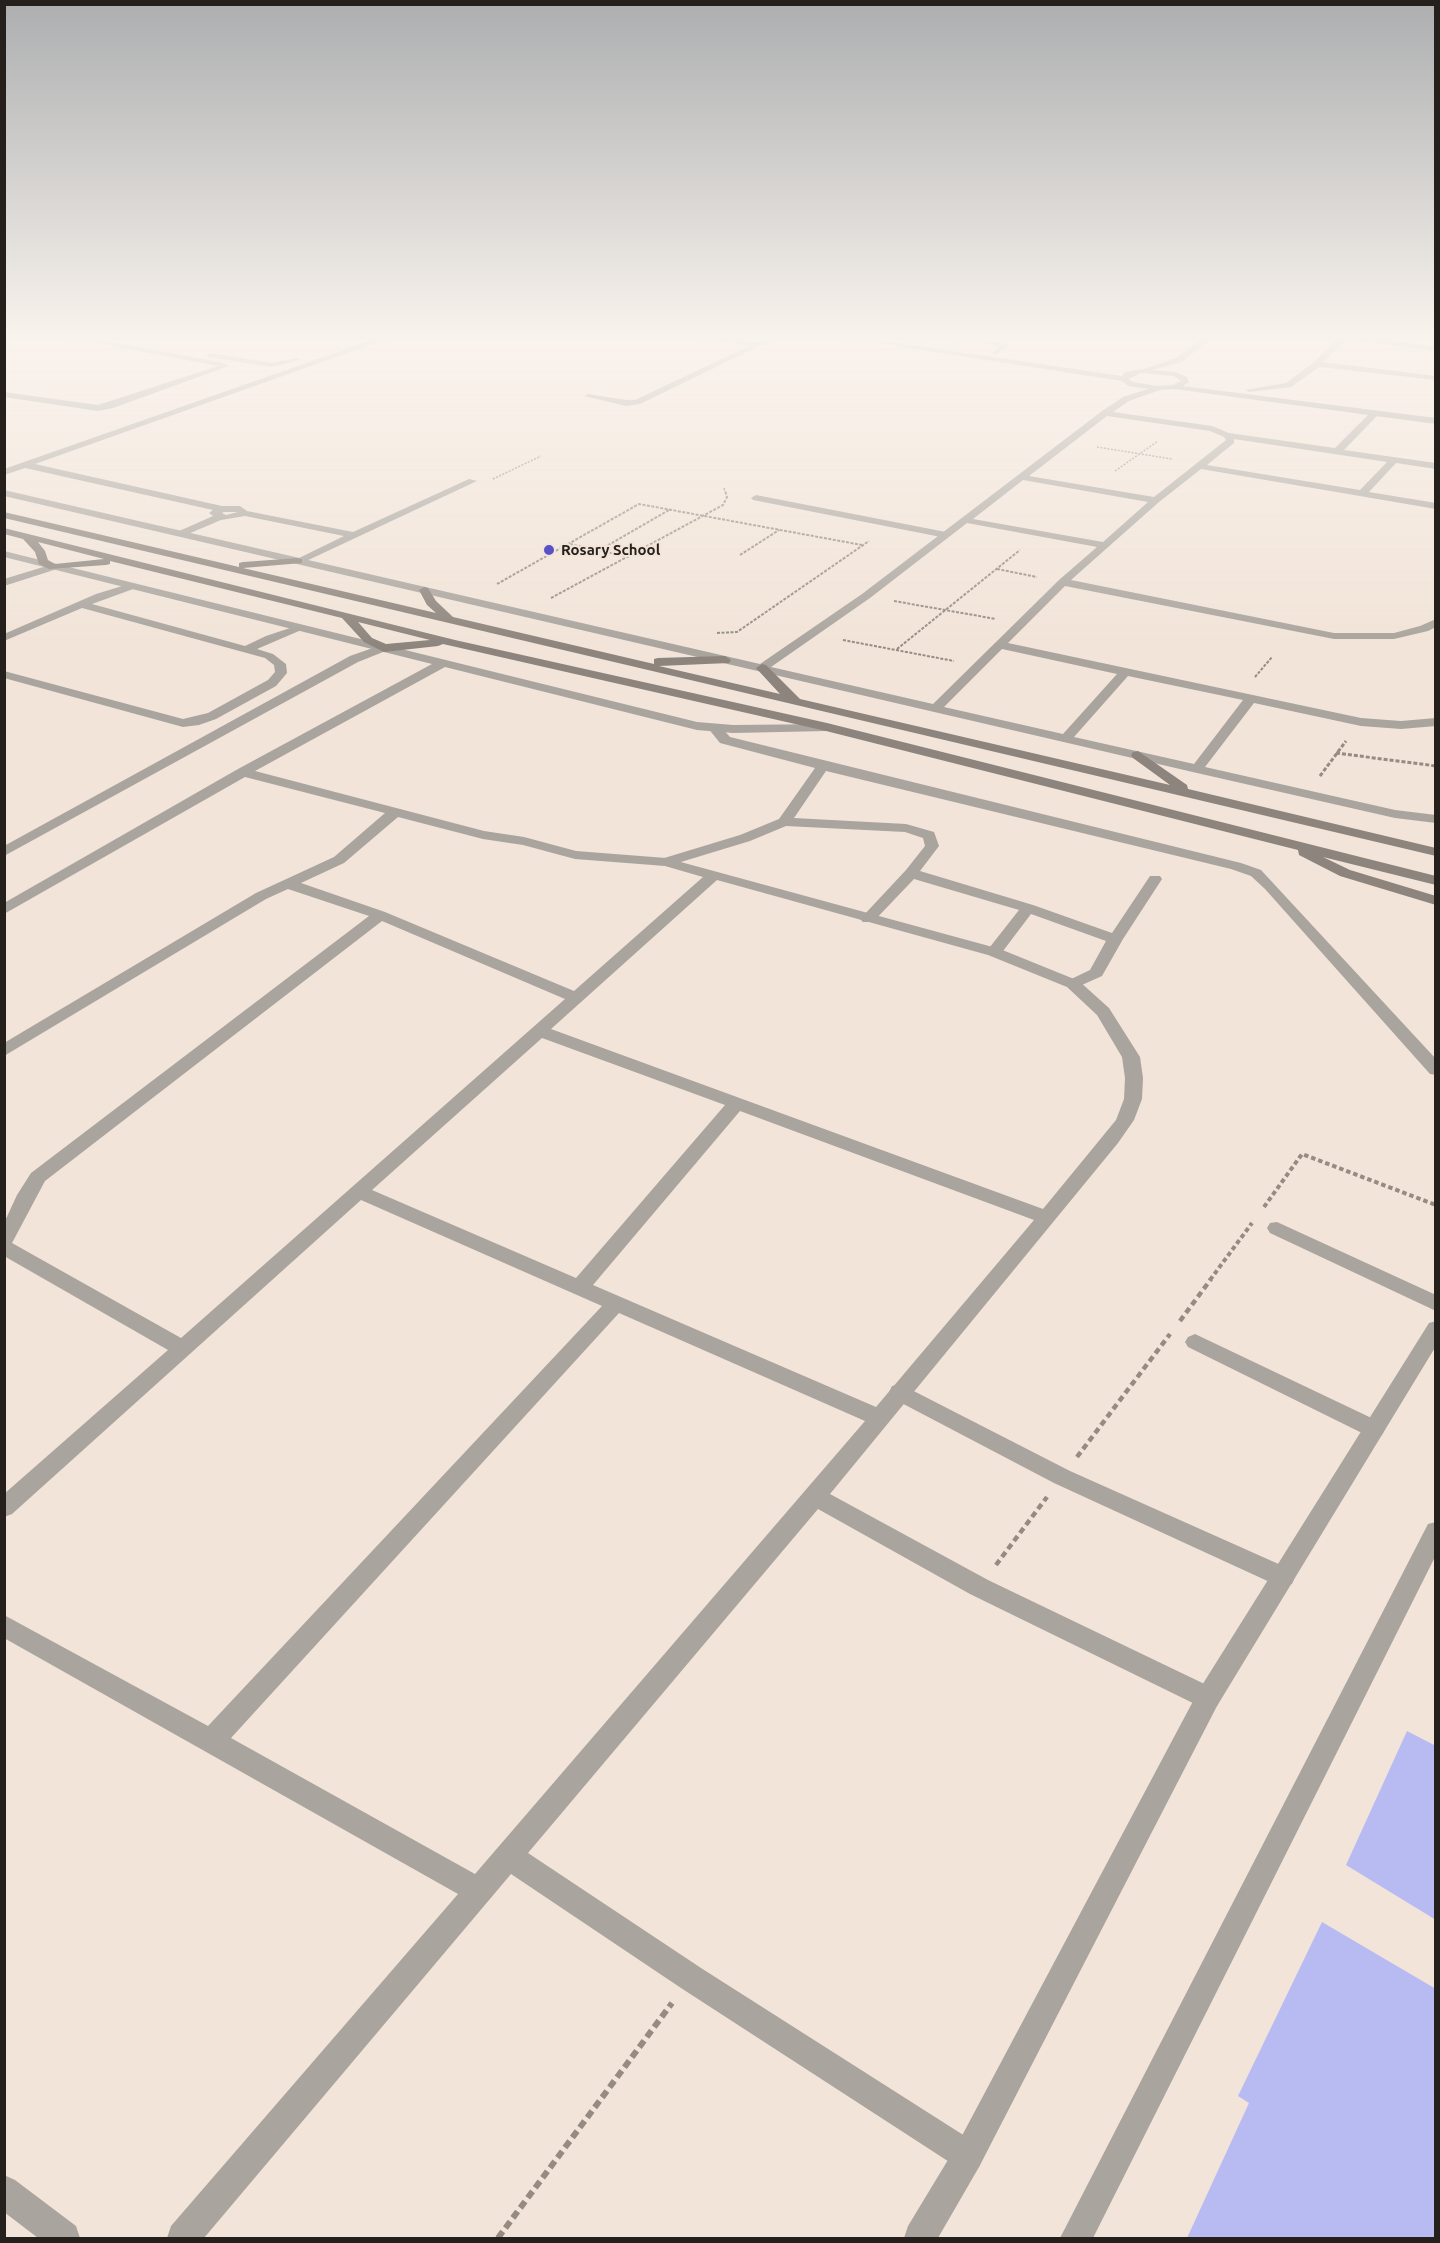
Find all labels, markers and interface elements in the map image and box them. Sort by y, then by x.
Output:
place label: Rosary School [561,541,660,559]
marker: Rosary School [542,543,556,557]

